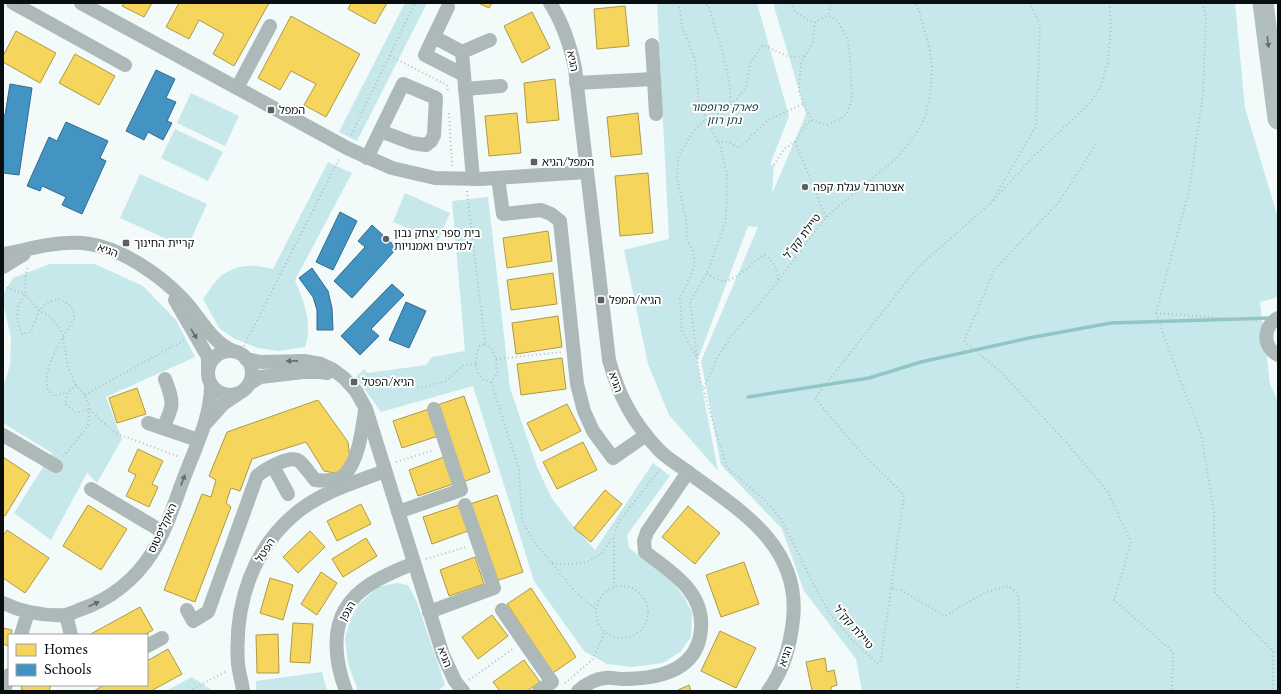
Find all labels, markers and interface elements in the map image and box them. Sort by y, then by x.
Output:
one-way arrow [1265,36,1271,48]
street label: הגיא [564,49,582,73]
park label: פארק פרופסור נתן רוזן [690,100,759,127]
place label: המפל [279,103,305,117]
marker: המפל [266,105,276,115]
place label: המפל/הגיא [542,155,594,169]
marker: המפל/הגיא [529,157,539,167]
place label: אצטרובל עגלת קפה [813,180,904,194]
marker: אצטרובל עגלת קפה [800,182,810,192]
street label: טיילת קק"ל [780,210,824,262]
place label: בית ספר יצחק נבון למדעים ואמנויות [394,226,481,253]
marker: בית ספר יצחק נבון למדעים ואמנויות [381,234,391,244]
place label: קריית החינוך [134,236,195,250]
marker: קריית החינוך [121,238,131,248]
street label: הגיא [96,240,120,260]
place label: הגיא/המפל [609,293,661,307]
marker: הגיא/המפל [596,295,606,305]
one-way arrow [191,328,198,340]
one-way arrow [286,358,298,365]
street label: הגיא [606,370,626,394]
place label: הגיא/הפטל [362,375,414,389]
marker: הגיא/הפטל [349,377,359,387]
one-way arrow [181,474,187,486]
street label: האקליפטוס [144,501,180,555]
street label: הפטל [252,535,278,565]
street label: הגפן [336,598,358,624]
one-way arrow [88,601,100,607]
street label: טיילת קק"ל [831,602,877,652]
legend [8,634,148,686]
text: Homes [44,642,88,657]
street label: הגיא [775,644,795,668]
street label: הגיא [435,645,455,669]
text: Schools [44,662,91,677]

